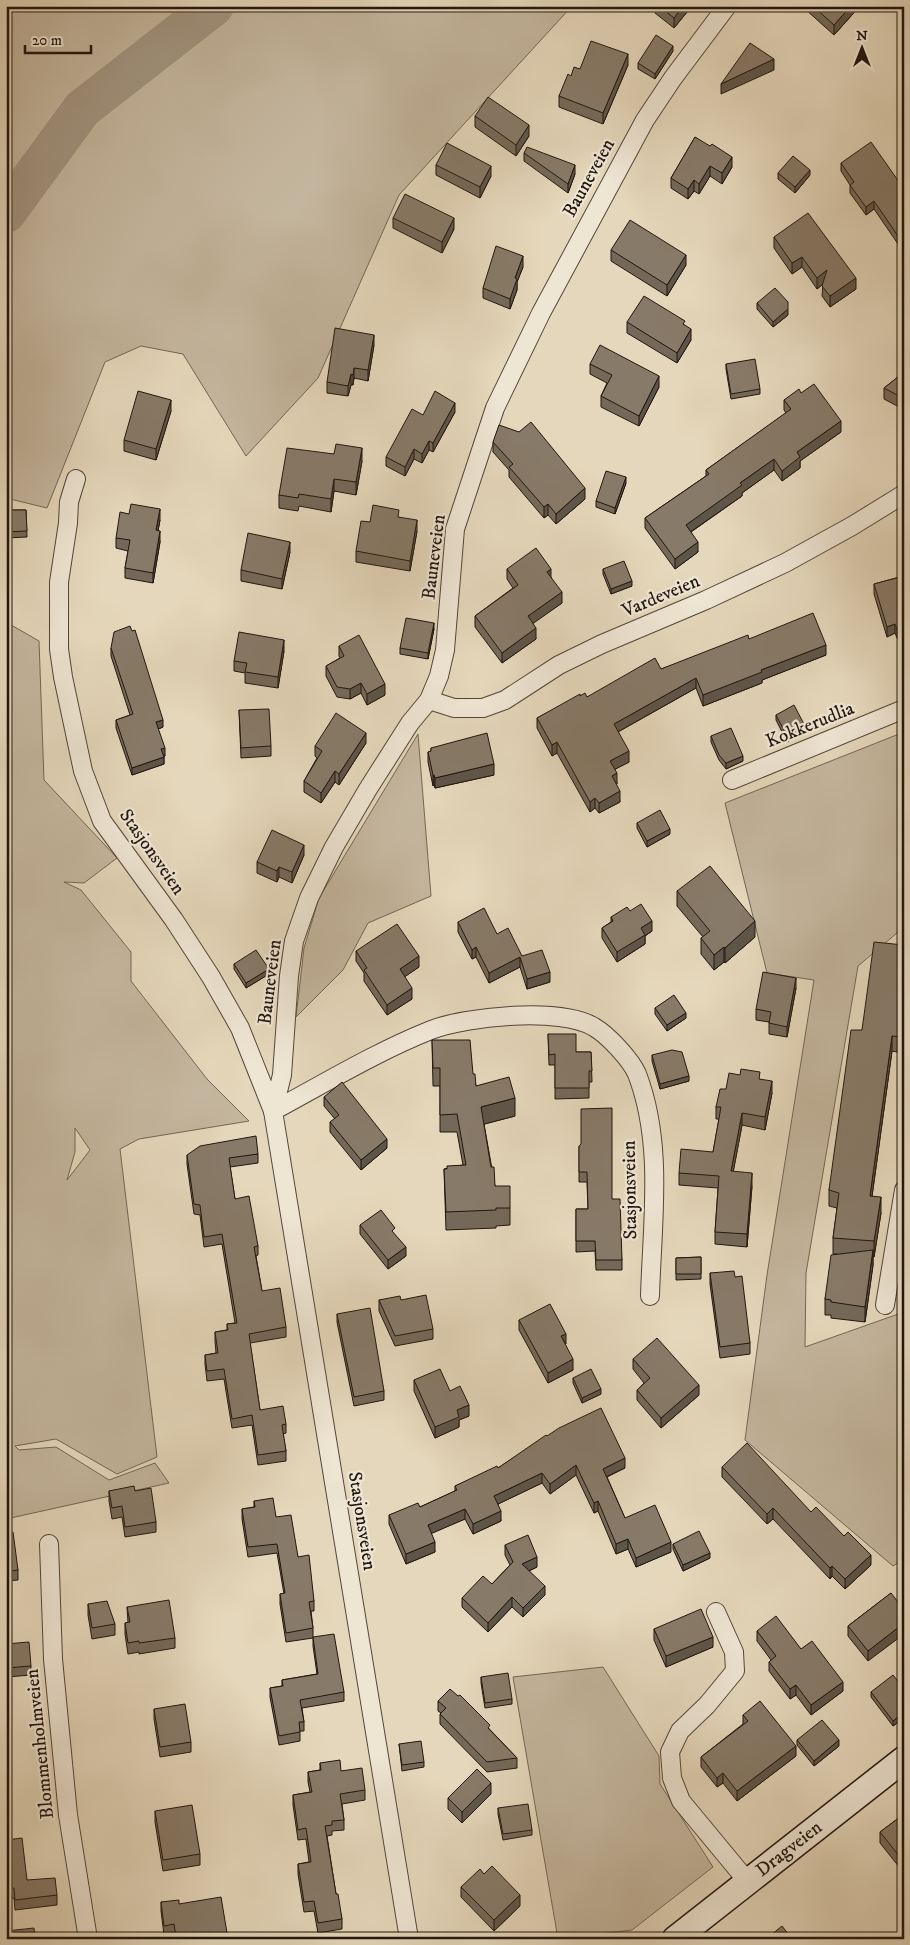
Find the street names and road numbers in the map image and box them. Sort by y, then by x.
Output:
street label: Bauneveien [558,135,620,221]
street label: Bauneveien [417,513,451,601]
street label: Vardeveien [618,569,703,623]
street label: Kokkerudlia [762,697,858,753]
street label: Stasjonsveien [114,805,190,899]
street label: Bauneveien [253,938,287,1026]
street label: Stasjonsveien [618,1140,642,1240]
street label: Stasjonsveien [343,1470,381,1572]
street label: Blommenholmveien [21,1668,59,1820]
street label: Dragveien [751,1816,827,1882]

